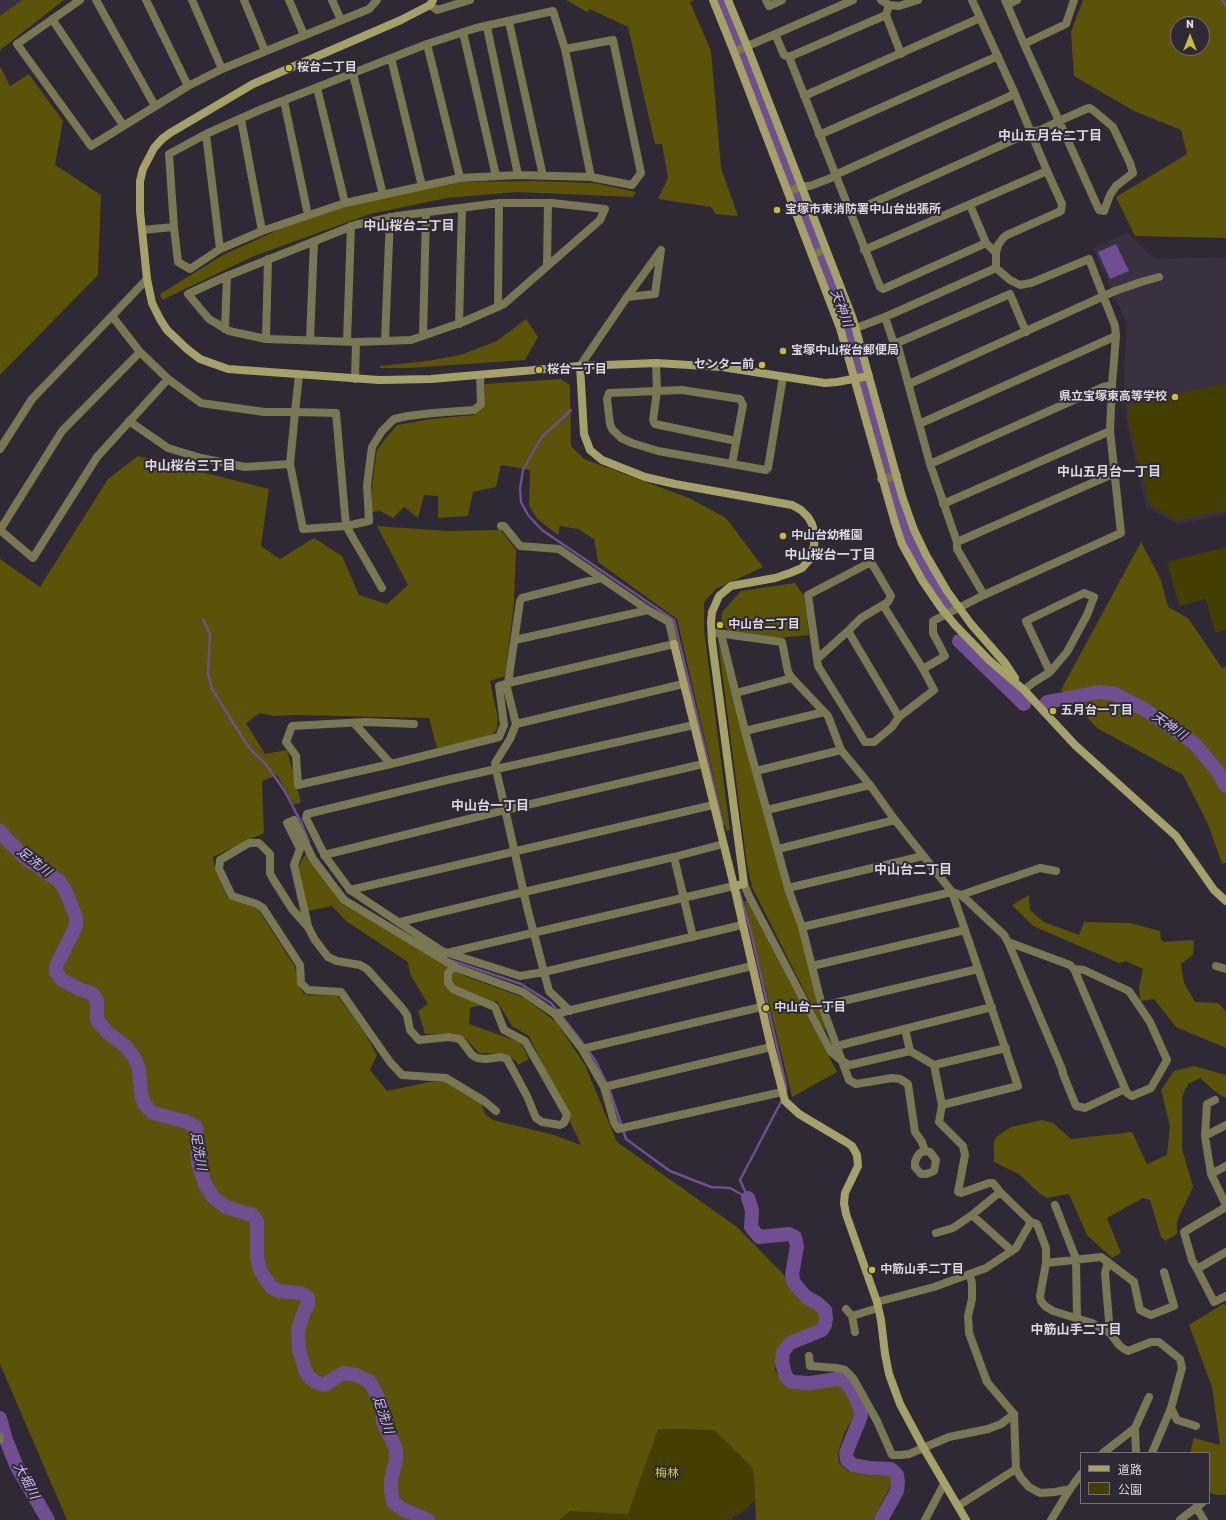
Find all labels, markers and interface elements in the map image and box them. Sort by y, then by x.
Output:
north arrow [1170,16,1210,56]
text: N [1186,18,1194,31]
place label: 桜台二丁目 [297,61,357,75]
marker: 桜台二丁目 [284,63,294,73]
district label: 中山五月台二丁目 [998,128,1102,144]
place label: 宝塚市東消防署中山台出張所 [785,203,941,217]
marker: 宝塚市東消防署中山台出張所 [772,205,782,215]
district label: 中山桜台二丁目 [364,218,454,234]
water label: 天神川 [827,287,855,329]
place label: 宝塚中山桜台郵便局 [791,344,899,358]
marker: 宝塚中山桜台郵便局 [778,346,788,356]
place label: センター前 [694,358,754,372]
marker: センター前 [757,360,767,370]
place label: 桜台一丁目 [547,363,607,377]
marker: 桜台一丁目 [534,365,544,375]
place label: 県立宝塚東高等学校 [1059,390,1167,404]
marker: 県立宝塚東高等学校 [1170,392,1180,402]
district label: 中山桜台三丁目 [145,458,235,474]
district label: 中山五月台一丁目 [1057,464,1161,480]
place label: 中山台幼稚園 [791,529,863,543]
marker: 中山台幼稚園 [778,531,788,541]
district label: 中山桜台一丁目 [785,547,875,563]
place label: 中山台二丁目 [728,618,800,632]
marker: 中山台二丁目 [715,620,725,630]
place label: 五月台一丁目 [1061,704,1133,718]
marker: 五月台一丁目 [1048,706,1058,716]
water label: 天神川 [1149,708,1189,744]
district label: 中山台一丁目 [451,798,529,814]
water label: 足洗川 [14,844,54,880]
district label: 中山台二丁目 [874,862,952,878]
place label: 中山台一丁目 [774,1001,846,1015]
marker: 中山台一丁目 [761,1003,771,1013]
water label: 足洗川 [187,1130,209,1172]
place label: 中筋山手二丁目 [880,1263,964,1277]
marker: 中筋山手二丁目 [867,1265,877,1275]
district label: 中筋山手二丁目 [1031,1322,1121,1338]
water label: 足洗川 [369,1394,397,1436]
legend [1080,1452,1210,1504]
water label: 大堀川 [10,1460,42,1502]
text: 道路 [1118,1463,1142,1477]
park label: 梅林 [655,1467,679,1481]
text: 公園 [1118,1483,1142,1497]

